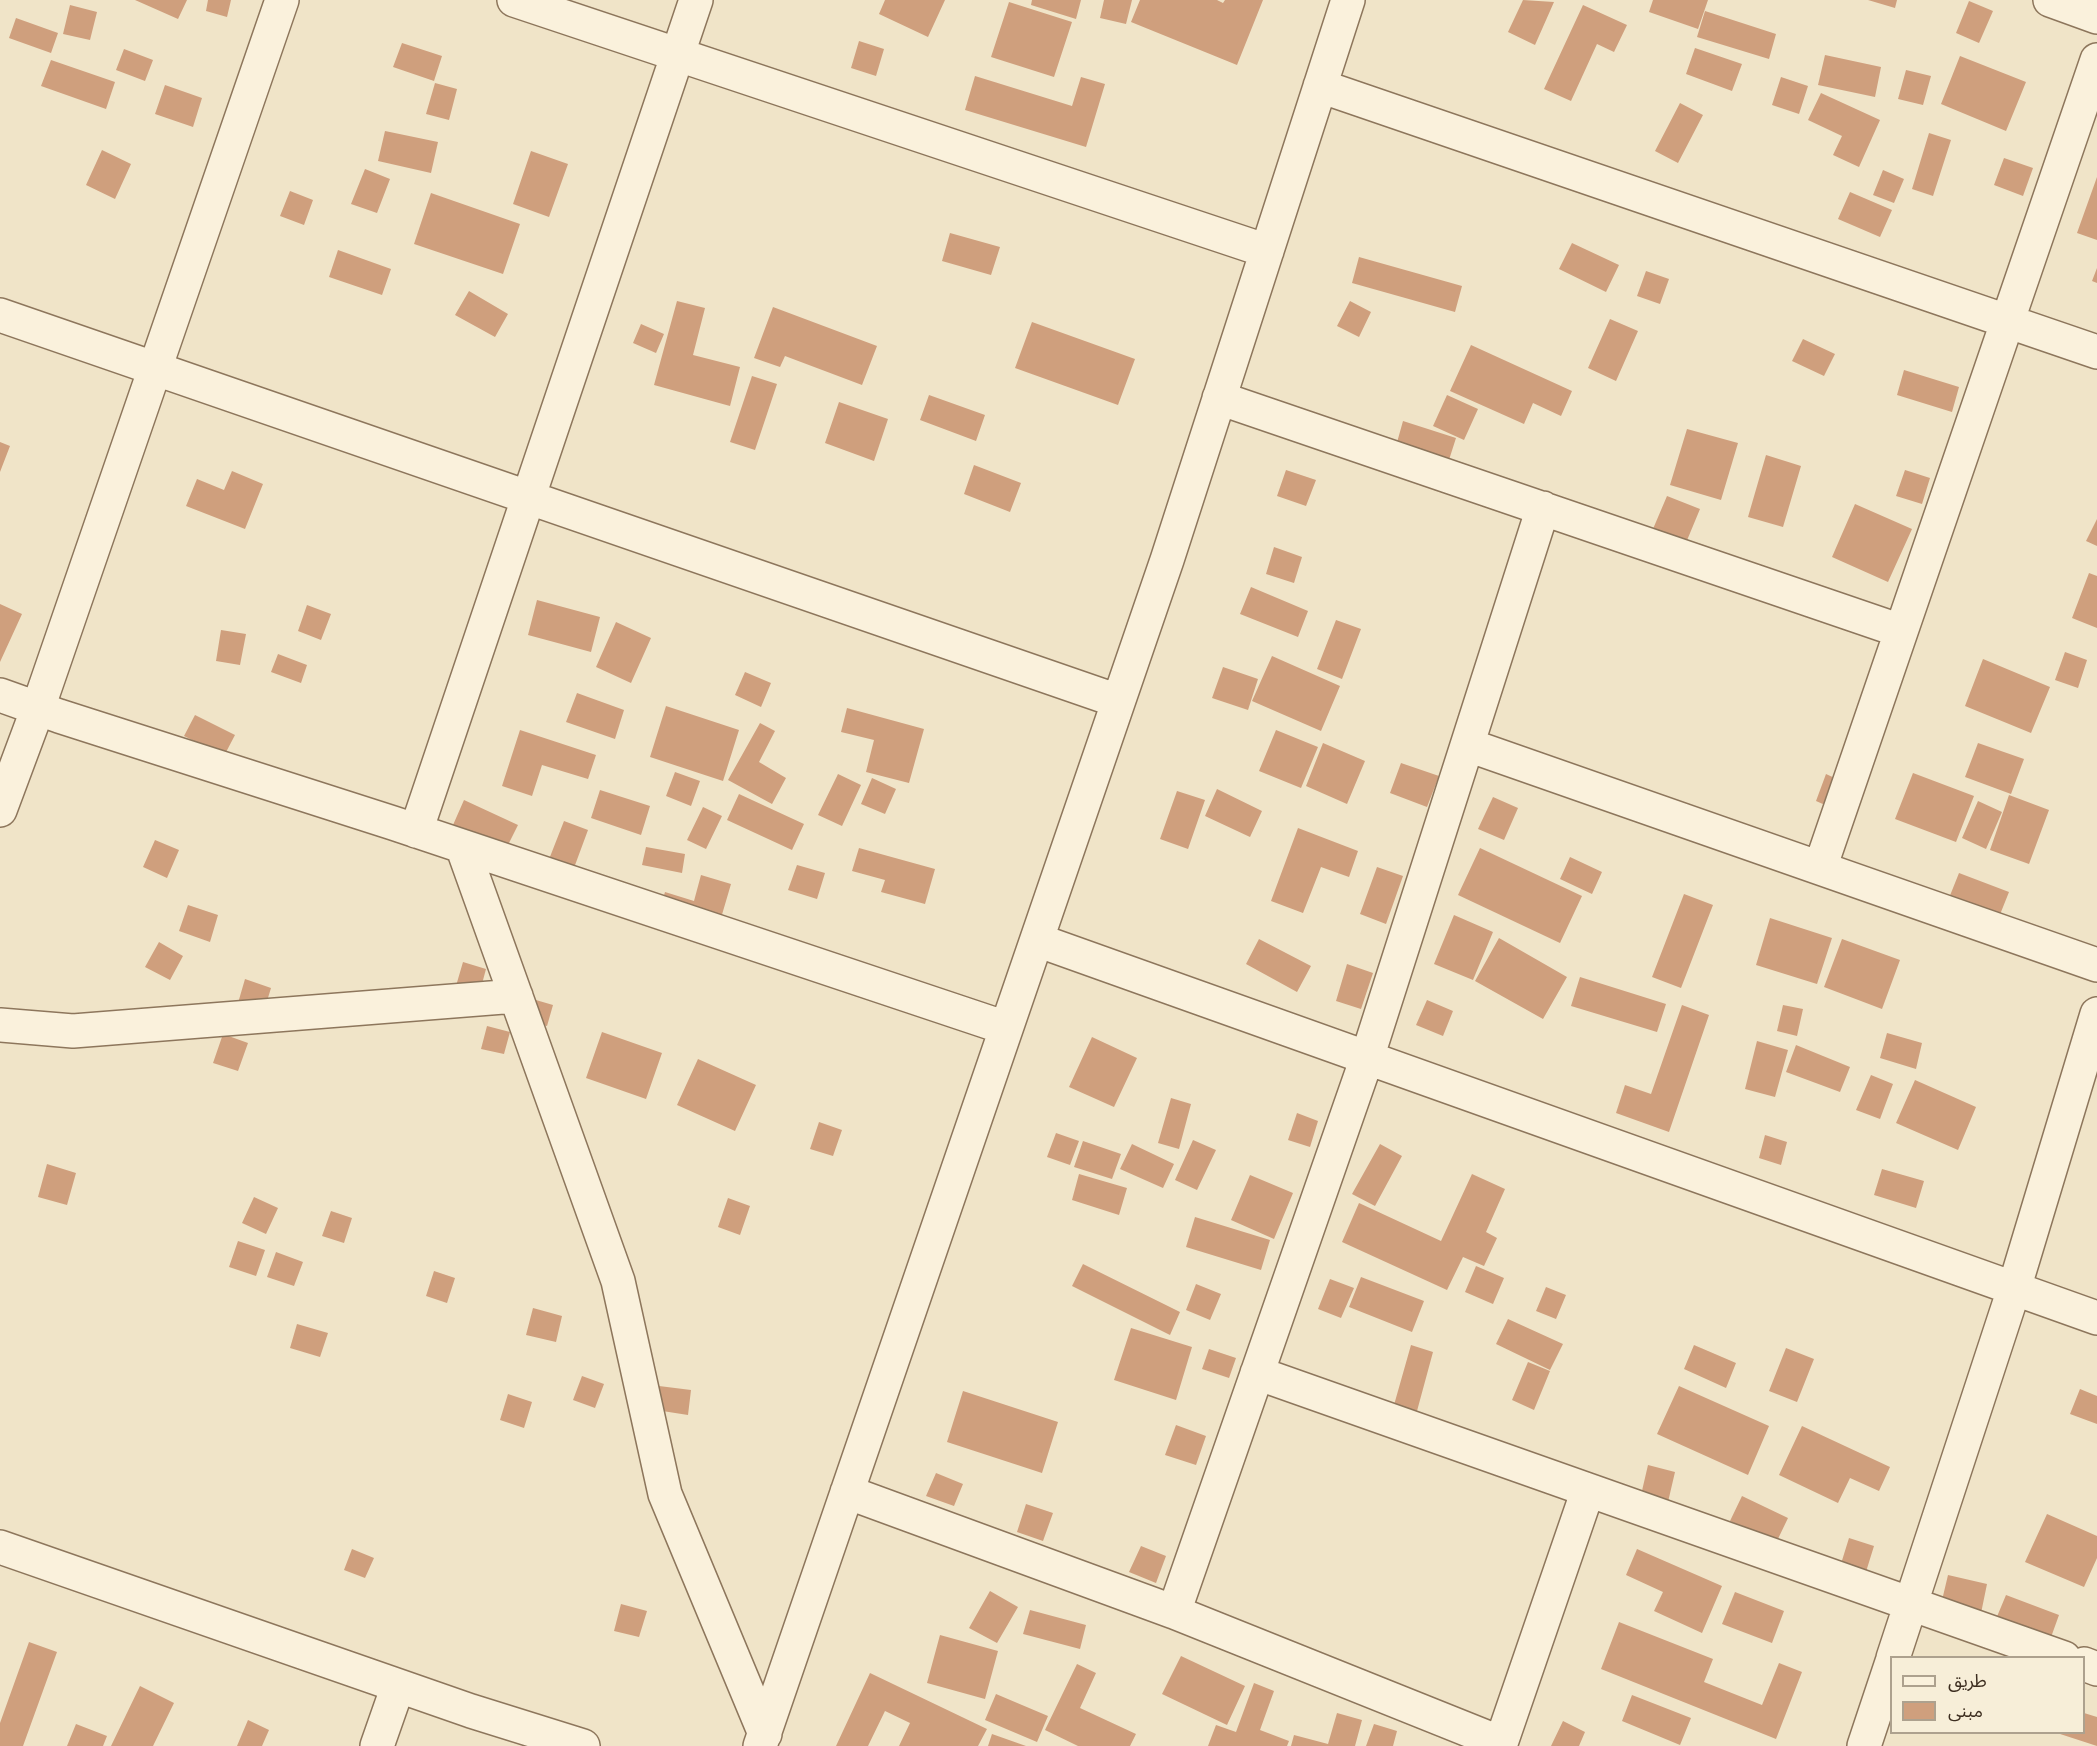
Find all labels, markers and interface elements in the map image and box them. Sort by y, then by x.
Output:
legend [1890,1656,2085,1734]
text: طريق [1948,1662,1987,1700]
text: مبنى [1948,1692,1983,1730]

